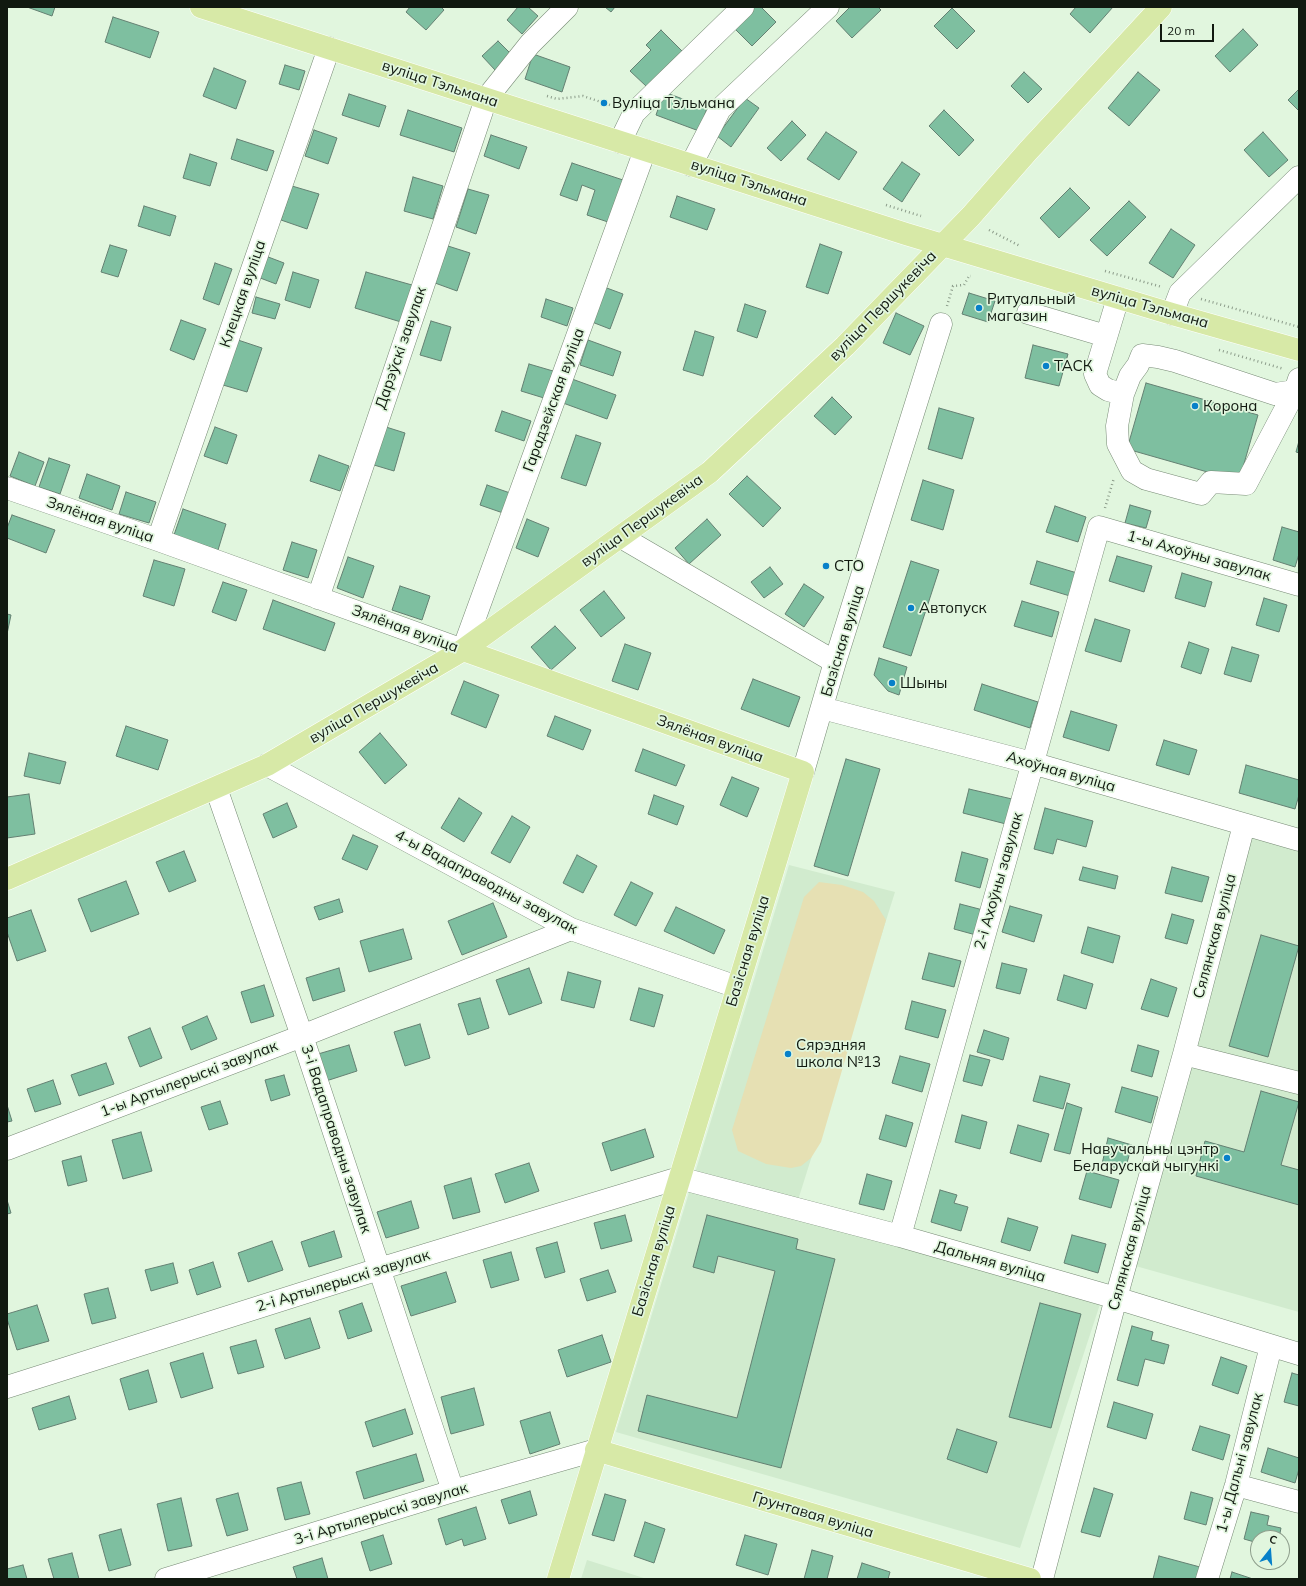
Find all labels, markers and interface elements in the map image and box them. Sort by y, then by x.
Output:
scale bar [1162,16,1216,42]
text: 20 m [1167,23,1195,38]
street label: вуліца Тэльмана [380,57,500,111]
place label: Вуліца Тэльмана [612,94,735,112]
marker: Вуліца Тэльмана [599,98,609,108]
street label: вуліца Тэльмана [689,156,809,210]
street label: Клецкая вуліца [216,238,270,350]
street label: вуліца Першукевіча [826,247,940,365]
street label: вуліца Тэльмана [1089,282,1211,332]
street label: Дарэўскі завулак [372,284,430,412]
place label: Ритуальный магазин [987,290,1076,325]
marker: Ритуальный магазин [974,303,984,313]
street label: Гарадзейская вуліца [520,326,588,474]
place label: ТАСК [1054,357,1093,375]
marker: ТАСК [1041,361,1051,371]
place label: Корона [1203,397,1257,415]
marker: Корона [1190,401,1200,411]
street label: вуліца Першукевіча [578,471,706,571]
street label: Зялёная вуліца [44,493,156,547]
street label: 1-ы Ахоўны завулак [1125,527,1273,585]
place label: СТО [834,557,864,575]
marker: СТО [821,561,831,571]
street label: Базісная вуліца [818,583,868,699]
place label: Автопуск [919,599,987,617]
street label: Зялёная вуліца [349,601,461,657]
marker: Автопуск [906,603,916,613]
street label: вуліца Першукевіча [306,659,442,747]
place label: Шыны [900,674,948,692]
marker: Шыны [887,678,897,688]
street label: Зялёная вуліца [654,711,766,767]
street label: Ахоўная вуліца [1004,748,1118,796]
street label: 2-і Ахоўны завулак [971,811,1027,951]
street label: 4-ы Вадаправодны завулак [392,826,580,938]
street label: Сялянская вуліца [1190,872,1240,1000]
street label: Базісная вуліца [723,893,773,1009]
place label: Сярэдняя школа №13 [796,1036,881,1071]
street label: 1-ы Артылерыскі завулак [98,1037,280,1121]
street label: 3-і Вадаправодны завулак [297,1043,375,1235]
marker: Сярэдняя школа №13 [783,1049,793,1059]
place label: Навучальны цэнтр Беларускай чыгункі [1073,1140,1219,1175]
marker: Навучальны цэнтр Беларускай чыгункі [1222,1153,1232,1163]
street label: Сялянская вуліца [1105,1184,1155,1312]
street label: Базісная вуліца [629,1203,679,1319]
street label: Дальняя вуліца [933,1238,1047,1286]
street label: 2-і Артылерыскі завулак [254,1246,432,1316]
street label: 1-ы Дальні завулак [1213,1391,1267,1535]
street label: 3-і Артылерыскі завулак [292,1479,470,1549]
street label: Грунтавая вуліца [750,1488,876,1542]
north arrow [1250,1530,1290,1570]
text: С [1268,1532,1279,1547]

